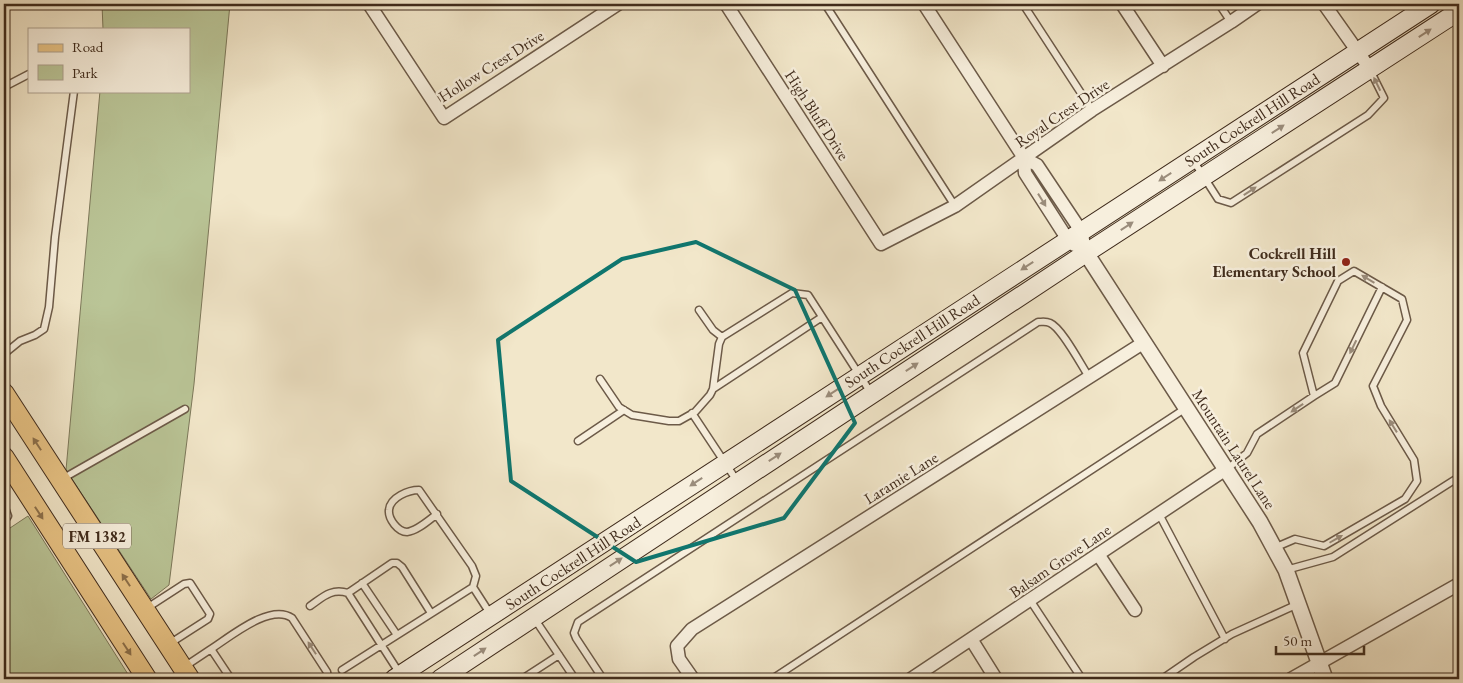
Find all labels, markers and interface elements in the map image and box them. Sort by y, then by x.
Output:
street label: Hollow Crest Drive [434,25,548,107]
legend [28,28,190,92]
one-way arrow [1419,28,1432,38]
text: Road [72,37,104,56]
text: Park [72,63,99,82]
street label: High Bluff Drive [780,66,854,164]
street label: South Cockrell Hill Road [1180,68,1324,172]
street label: Royal Crest Drive [1011,74,1113,152]
one-way arrow [1373,77,1381,91]
one-way arrow [1271,124,1284,133]
one-way arrow [1158,172,1171,182]
one-way arrow [1243,186,1256,196]
one-way arrow [1038,193,1047,207]
one-way arrow [1120,222,1133,231]
place label: Cockrell Hill Elementary School [1212,243,1336,282]
marker: Cockrell Hill Elementary School [1340,256,1352,268]
one-way arrow [1020,262,1034,271]
one-way arrow [1361,275,1374,284]
street label: South Cockrell Hill Road [840,289,984,393]
one-way arrow [1348,340,1356,354]
one-way arrow [905,362,919,372]
street label: Mountain Laurel Lane [1187,385,1281,513]
one-way arrow [826,389,839,398]
one-way arrow [1290,403,1304,412]
one-way arrow [1389,419,1398,433]
one-way arrow [32,437,42,450]
street label: Laramie Lane [860,447,942,509]
one-way arrow [768,452,782,462]
one-way arrow [690,478,703,487]
one-way arrow [35,506,44,519]
street label: South Cockrell Hill Road [501,511,645,615]
street label: Balsam Grove Lane [1005,519,1115,603]
road number: FM 1382 [63,524,131,548]
one-way arrow [1330,534,1343,543]
one-way arrow [609,557,622,567]
one-way arrow [121,573,130,586]
scale bar [1276,623,1363,655]
text: 50 m [1283,631,1312,650]
one-way arrow [307,641,317,655]
one-way arrow [123,643,132,656]
one-way arrow [474,647,487,657]

